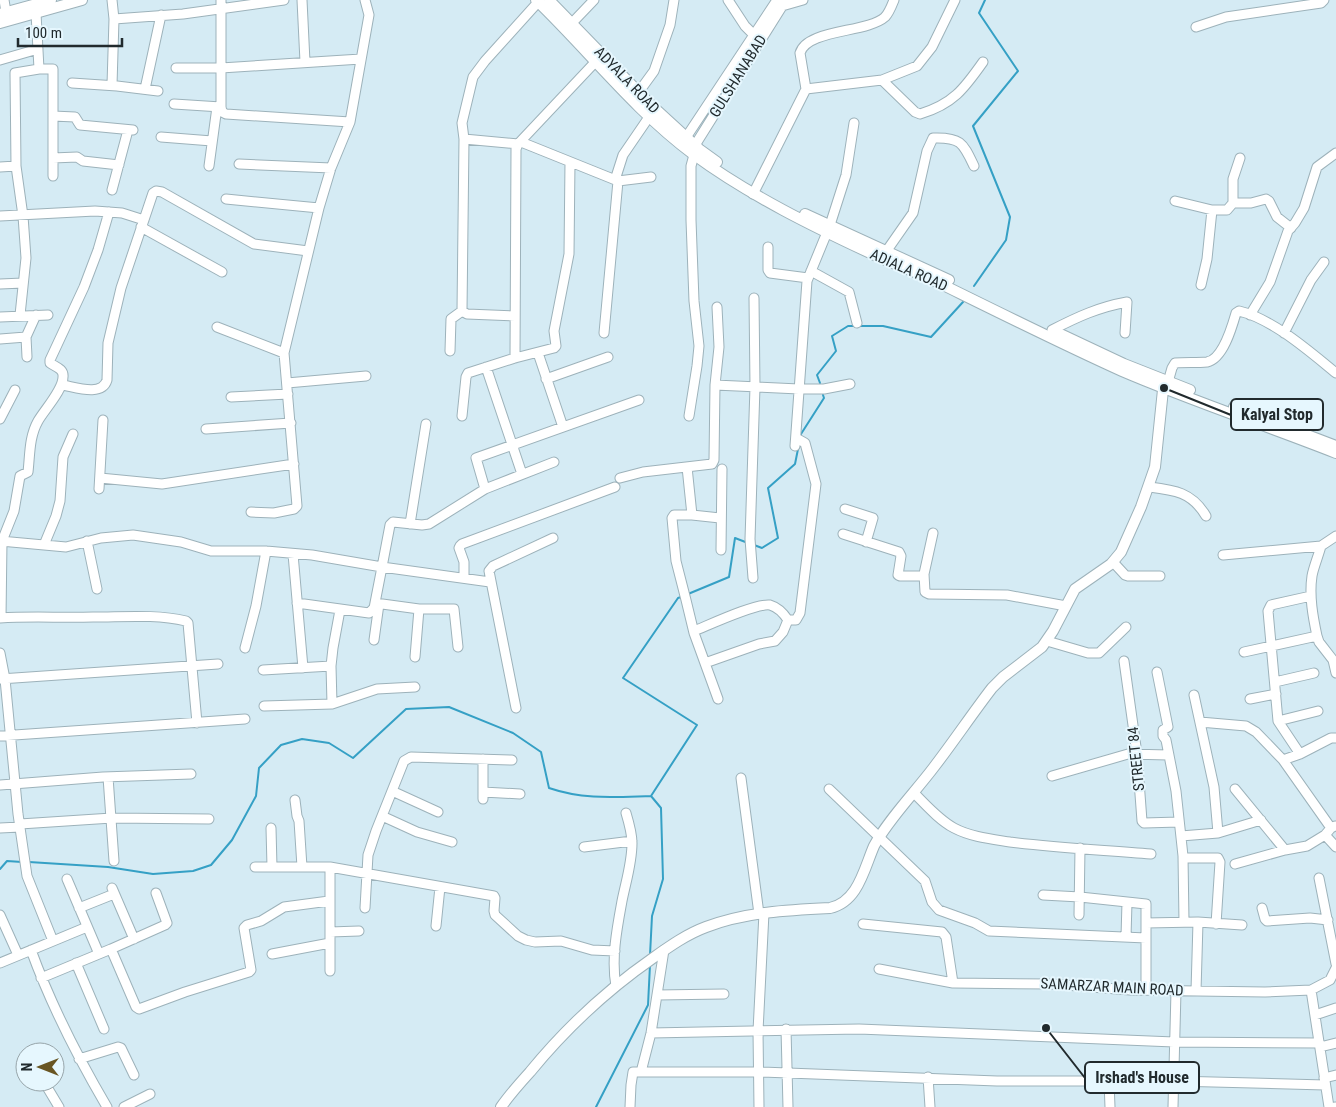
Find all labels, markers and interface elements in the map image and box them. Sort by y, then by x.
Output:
scale bar [18,15,121,47]
text: 100 m [25,24,62,42]
street label: GULSHANABAD [706,31,770,121]
street label: ADYALA ROAD [591,43,663,117]
street label: ADIALA ROAD [867,245,951,295]
callout: Kalyal Stop [1231,399,1323,430]
text: Kalyal Stop [1241,405,1313,424]
street label: STREET 84 [1124,726,1148,792]
street label: SAMARZAR MAIN ROAD [1040,974,1184,1000]
north arrow [15,1042,65,1092]
callout: Irshad's House [1085,1062,1199,1093]
text: N [19,1063,35,1071]
text: Irshad's House [1095,1068,1189,1087]

